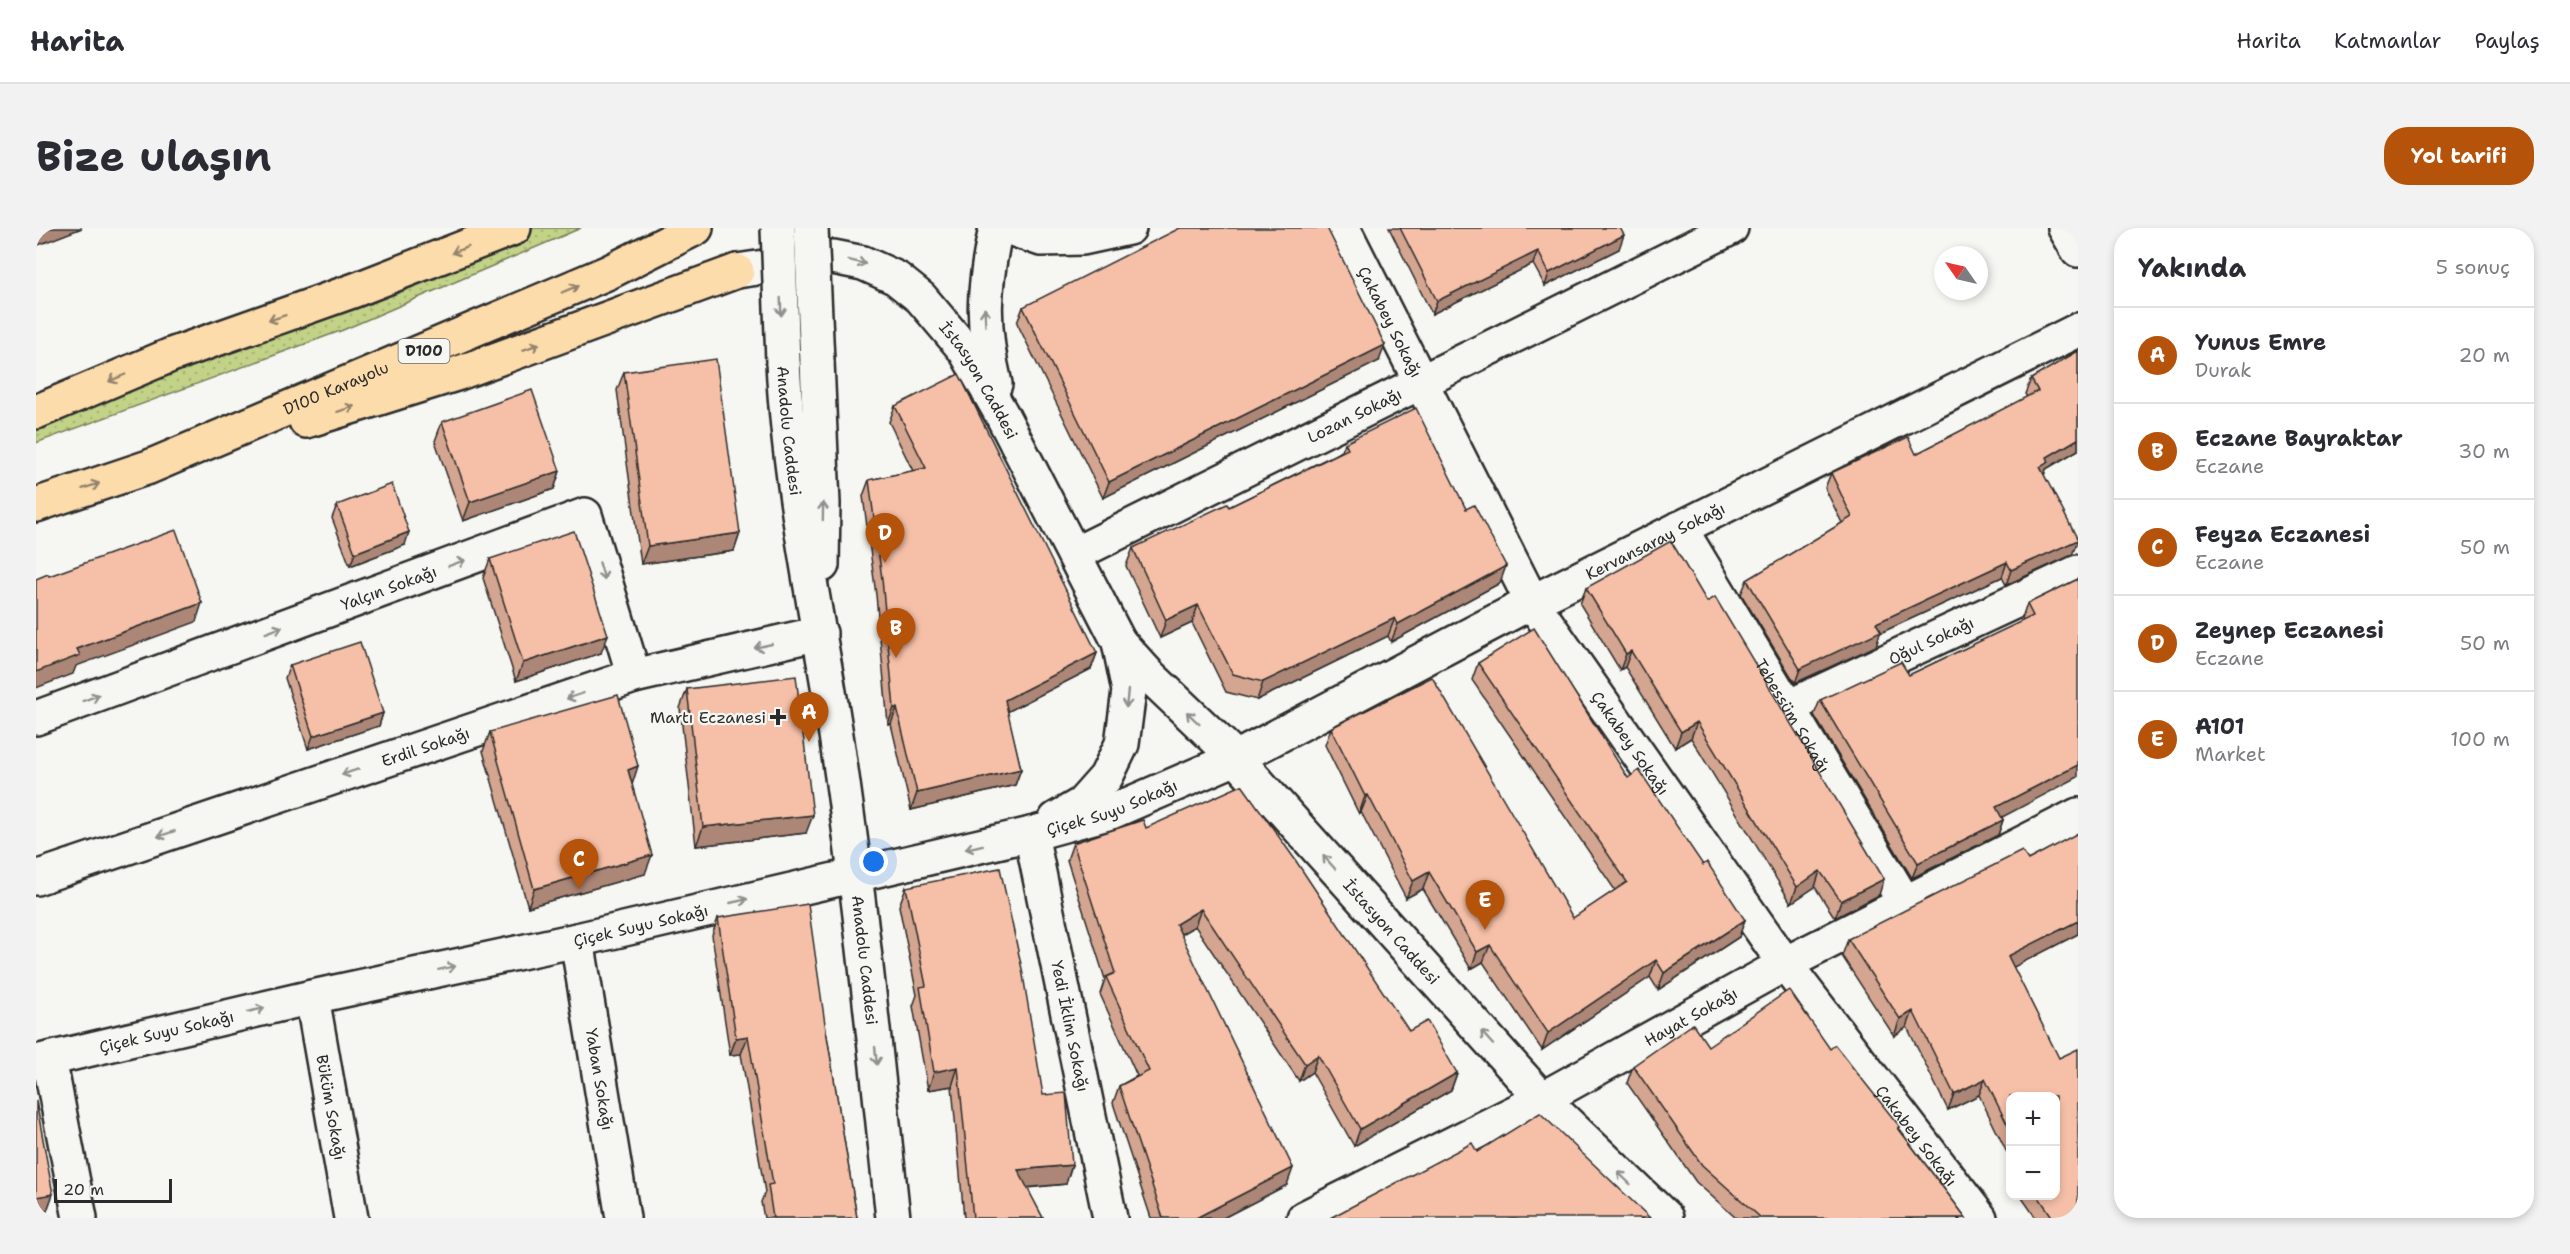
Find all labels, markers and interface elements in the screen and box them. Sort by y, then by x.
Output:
text: Harita [30,22,124,60]
text: Harita [2236,27,2301,55]
text: Katmanlar [2334,27,2441,55]
text: Paylaş [2474,27,2540,55]
button: Yol tarifi [2384,127,2534,185]
text: Bize ulaşın [36,128,271,184]
one-way arrow [451,245,469,256]
north arrow [1934,246,1988,300]
text: Yakında [2138,250,2246,285]
text: 5 sonuç [2436,254,2510,280]
one-way arrow [847,256,866,268]
street label: Çakabey Sokağı [1353,263,1427,381]
one-way arrow [561,283,579,294]
one-way arrow [776,297,787,317]
one-way arrow [979,307,990,327]
one-way arrow [268,313,287,324]
street label: İstasyon Caddesi [934,317,1023,443]
text: Yunus Emre [2195,328,2326,357]
road number: D100 [398,339,450,363]
one-way arrow [521,340,540,351]
text: A [2150,342,2165,368]
text: 20 m [2459,342,2510,368]
street label: D100 Karayolu [280,357,392,420]
text: Durak [2195,357,2252,383]
street label: Anadolu Caddesi [772,365,806,497]
one-way arrow [109,373,127,384]
street label: Lozan Sokağı [1304,383,1405,448]
one-way arrow [336,403,355,414]
text: Eczane Bayraktar [2195,424,2403,453]
text: B [2151,438,2164,464]
text: 30 m [2458,438,2510,464]
text: Eczane [2195,453,2264,479]
one-way arrow [81,480,100,491]
street label: Kervansaray Sokağı [1582,498,1728,585]
one-way arrow [817,502,829,522]
pin: D [866,514,904,563]
text: Feyza Eczanesi [2195,520,2370,549]
text: C [2151,534,2164,560]
text: 50 m [2460,534,2510,560]
text: Eczane [2195,549,2264,575]
one-way arrow [447,556,466,567]
street label: Yalçın Sokağı [338,561,440,615]
one-way arrow [597,561,608,580]
pin: B [876,608,916,658]
street label: Oğul Sokağı [1885,612,1977,670]
text: Zeynep Eczanesi [2195,616,2384,645]
one-way arrow [264,624,283,635]
text: D [2150,630,2165,656]
text: 50 m [2460,630,2510,656]
one-way arrow [754,641,774,652]
text: Eczane [2195,645,2264,671]
street label: Tebessüm Sokağı [1750,655,1835,777]
street label: Çakabey Sokağı [1587,687,1674,799]
one-way arrow [1121,689,1132,709]
one-way arrow [566,691,585,702]
one-way arrow [81,692,100,703]
pin: A [790,692,828,742]
place label: Martı Eczanesi [650,707,766,728]
marker: Martı Eczanesi [771,710,785,724]
one-way arrow [1186,711,1201,725]
text: A101 [2195,712,2245,741]
street label: Erdil Sokağı [379,722,473,772]
text: E [2151,726,2164,752]
text: 100 m [2450,726,2510,752]
text: Market [2195,741,2266,767]
one-way arrow [342,767,360,778]
street label: Çiçek Suyu Sokağı [1044,775,1181,840]
one-way arrow [157,829,176,840]
pin: C [560,840,598,889]
one-way arrow [965,841,984,853]
your location [859,847,888,876]
one-way arrow [1322,855,1336,870]
street label: İstasyon Caddesi [1339,875,1444,989]
pin: E [1466,880,1504,930]
one-way arrow [729,894,748,906]
street label: Anadolu Caddesi [847,894,882,1026]
street label: Çiçek Suyu Sokağı [571,900,710,952]
street label: Yedi İklim Sokağı [1046,958,1094,1094]
one-way arrow [437,961,456,973]
street label: Hayat Sokağı [1640,983,1741,1051]
one-way arrow [247,1003,266,1015]
street label: Çiçek Suyu Sokağı [97,1006,236,1058]
street label: Yaban Sokağı [581,1027,618,1132]
one-way arrow [1480,1031,1494,1046]
one-way arrow [871,1046,882,1066]
street label: Büküm Sokağı [311,1053,351,1162]
street label: Çakabey Sokağı [1871,1081,1962,1191]
map controls [2006,1092,2060,1200]
button: + [2006,1092,2060,1146]
button: − [2006,1146,2060,1200]
one-way arrow [1616,1170,1631,1185]
scale bar [54,1176,172,1204]
text: 20 m [63,1179,104,1200]

